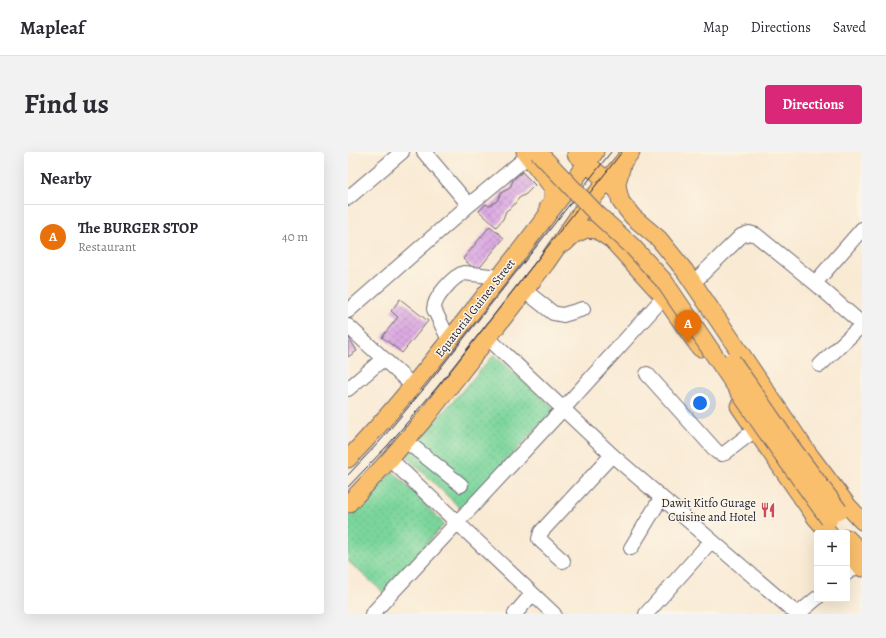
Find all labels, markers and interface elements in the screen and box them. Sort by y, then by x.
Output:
text: Mapleaf [20,15,85,41]
text: Map [703,18,729,37]
text: Directions [751,18,811,37]
text: Saved [833,18,866,37]
text: Find us [24,85,109,123]
button: Directions [765,85,862,124]
text: Nearby [40,167,91,190]
text: The BURGER STOP [78,218,198,238]
text: A [49,228,57,245]
text: 40 m [282,228,308,245]
text: Restaurant [78,238,136,255]
street label: Equatorial Guinea Street [431,255,519,361]
pin: A [675,310,701,343]
your location [690,393,710,413]
place label: Dawit Kitfo Gurage Cuisine and Hotel [661,495,756,525]
restaurant icon: Dawit Kitfo Gurage Cuisine and Hotel [759,501,777,519]
map controls [814,530,850,602]
button: + [814,530,850,566]
button: − [814,566,850,602]

